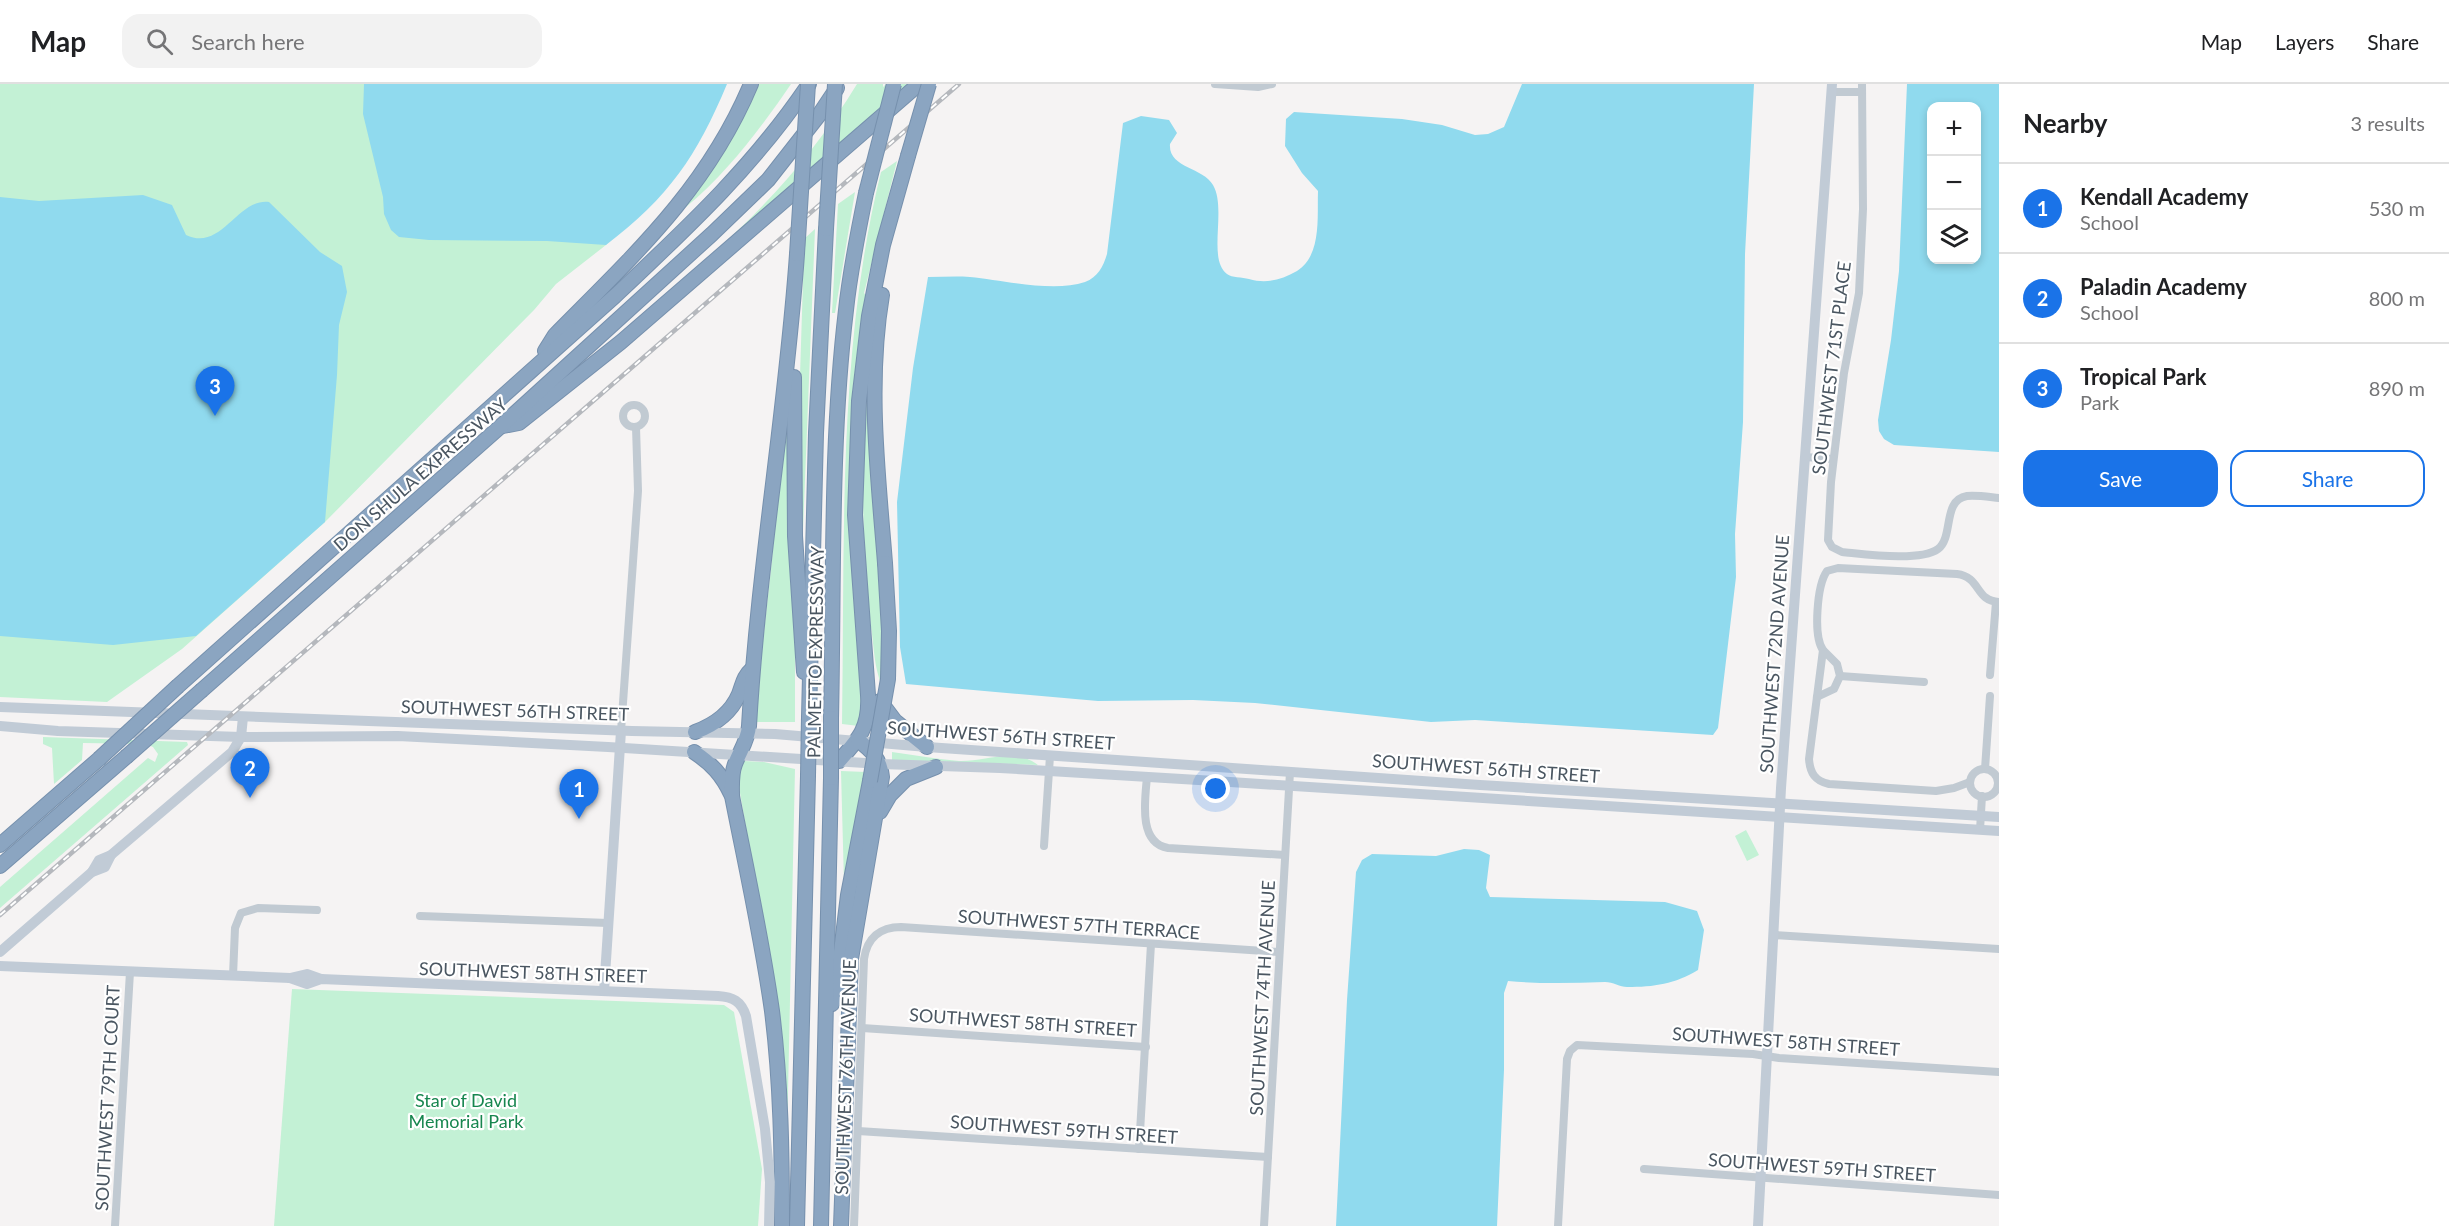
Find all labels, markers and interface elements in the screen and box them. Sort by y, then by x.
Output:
search box [122,14,542,68]
text: Map [30,24,86,58]
icon: search [143,25,176,58]
text: Search here [191,28,305,55]
text: Map [2201,29,2242,54]
text: Layers [2275,29,2334,54]
text: Share [2367,29,2419,54]
map controls [1927,102,1981,264]
button: + [1927,102,1981,156]
text: Nearby [2023,107,2108,139]
text: 3 results [2350,111,2425,135]
button: − [1927,156,1981,210]
text: Kendall Academy [2080,183,2248,210]
text: 1 [2037,196,2048,220]
text: 530 m [2369,196,2425,220]
button: layers [1927,210,1981,264]
text: School [2080,210,2139,234]
street label: SOUTHWEST 71ST PLACE [1807,260,1855,476]
text: Paladin Academy [2080,273,2247,300]
text: 2 [2037,286,2048,310]
text: 800 m [2369,286,2425,310]
text: School [2080,300,2139,324]
text: Tropical Park [2080,363,2207,390]
pin: 3 [196,366,234,416]
text: 3 [2037,376,2048,400]
text: 890 m [2369,376,2425,400]
text: Park [2080,390,2119,414]
street label: DON SHULA EXPRESSWAY [329,392,512,555]
button: Save [2023,450,2218,507]
button: Share [2230,450,2425,507]
street label: SOUTHWEST 72ND AVENUE [1755,534,1793,774]
street label: PALMETTO EXPRESSWAY [802,545,828,758]
street label: SOUTHWEST 56TH STREET [401,695,630,725]
street label: SOUTHWEST 56TH STREET [886,716,1116,754]
pin: 2 [230,748,270,798]
street label: SOUTHWEST 56TH STREET [1371,749,1601,787]
pin: 1 [560,770,598,819]
your location [1201,774,1230,803]
street label: SOUTHWEST 74TH AVENUE [1245,880,1279,1116]
street label: SOUTHWEST 57TH TERRACE [957,905,1201,943]
street label: SOUTHWEST 58TH STREET [419,957,648,987]
street label: SOUTHWEST 76TH AVENUE [830,959,860,1195]
street label: SOUTHWEST 79TH COURT [90,984,124,1211]
street label: SOUTHWEST 58TH STREET [908,1003,1138,1041]
street label: SOUTHWEST 58TH STREET [1671,1022,1901,1060]
park label: Star of David Memorial Park [409,1089,524,1132]
street label: SOUTHWEST 59TH STREET [949,1110,1179,1148]
street label: SOUTHWEST 59TH STREET [1707,1148,1937,1186]

